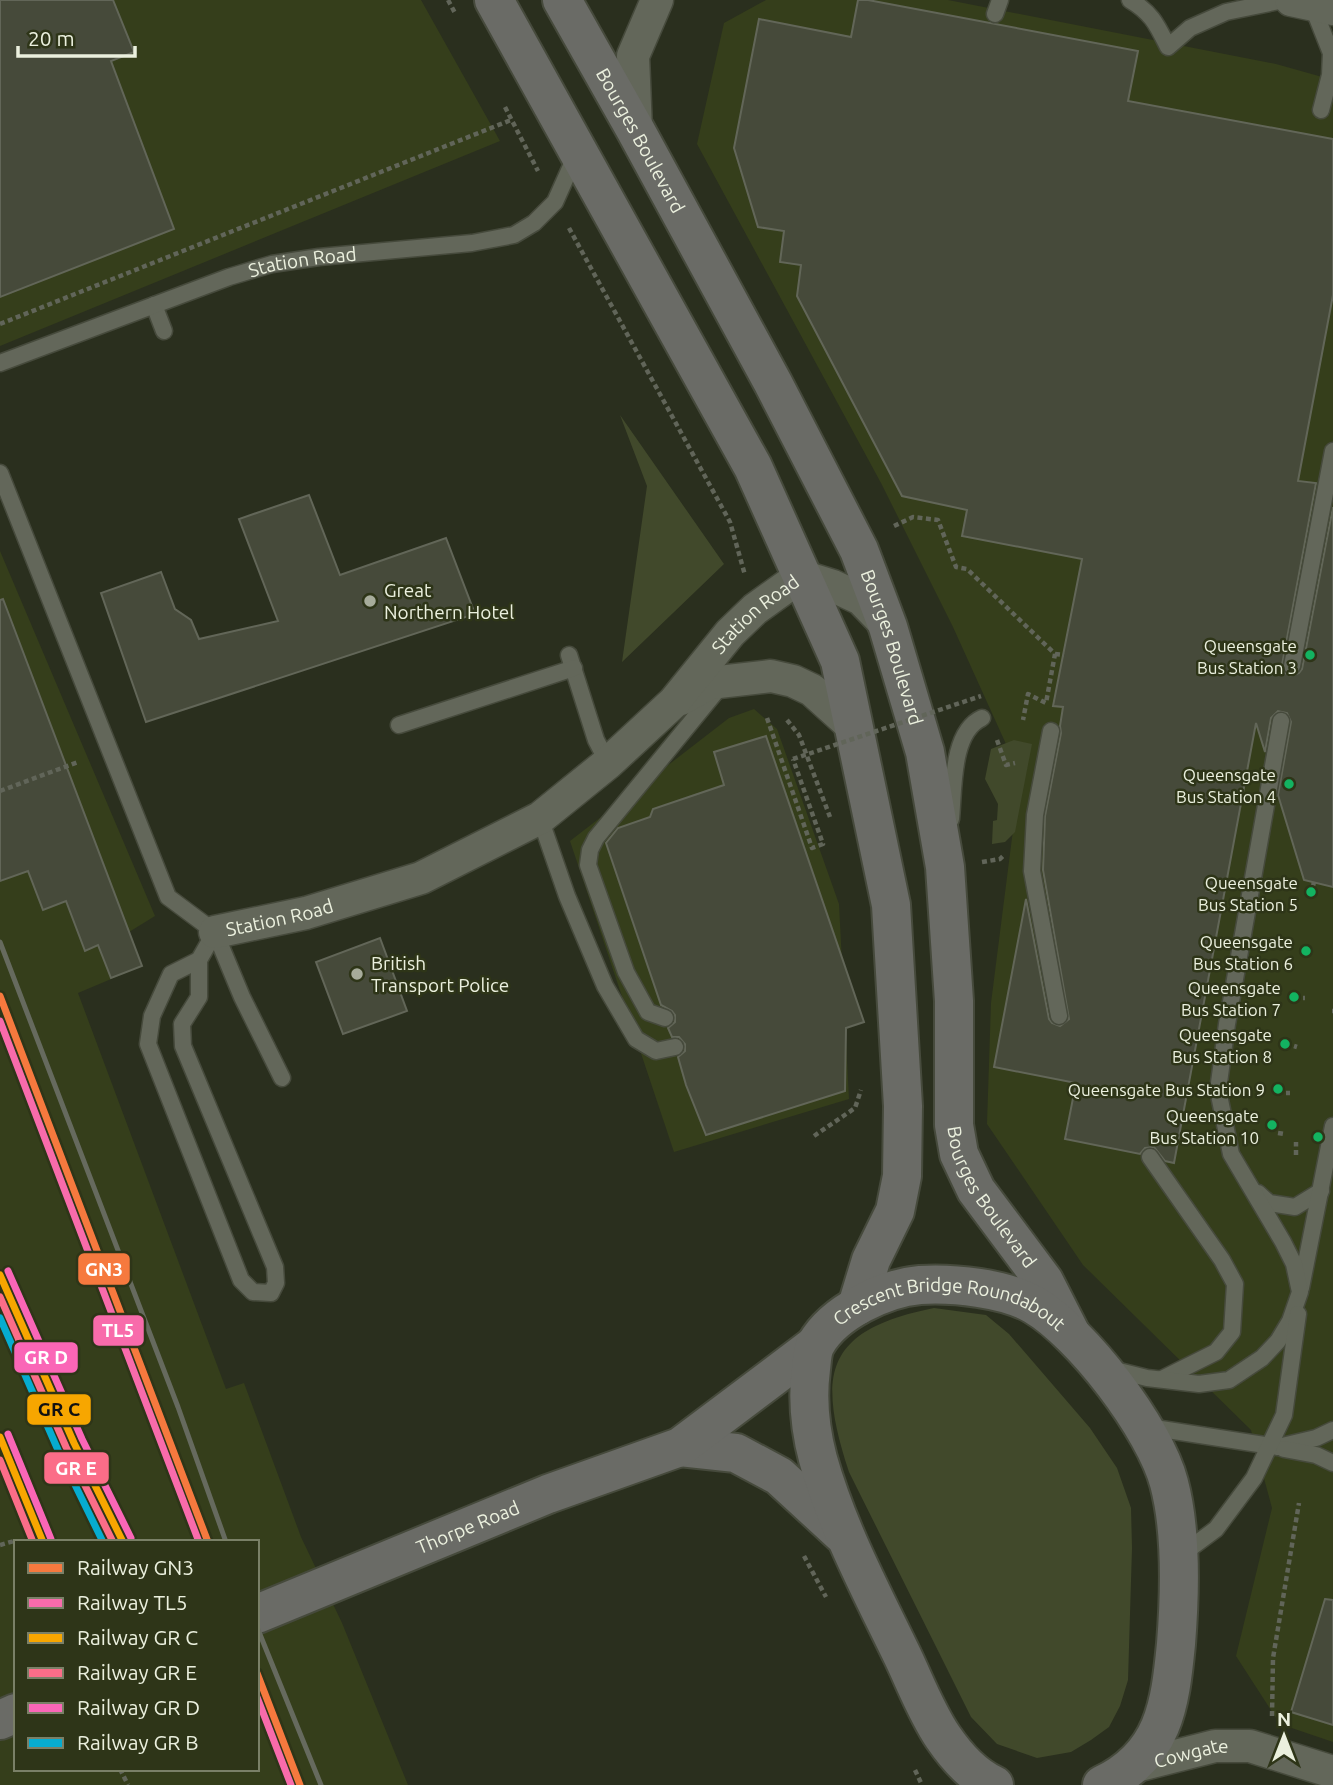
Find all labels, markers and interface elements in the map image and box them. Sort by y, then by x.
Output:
scale bar [18,14,135,58]
text: 20 m [28,26,75,50]
street label: Bourges Boulevard [592,64,689,217]
street label: Station Road [246,243,358,282]
street label: Bourges Boulevard [856,566,927,728]
street label: Station Road [707,570,803,658]
place label: Great Northern Hotel [384,579,514,623]
marker: Great Northern Hotel [362,593,378,609]
place label: Queensgate Bus Station 3 [1197,636,1297,677]
marker: Queensgate Bus Station 3 [1303,648,1317,662]
place label: Queensgate Bus Station 4 [1176,765,1276,806]
marker: Queensgate Bus Station 4 [1282,777,1296,791]
place label: Queensgate Bus Station 5 [1198,873,1298,914]
marker: Queensgate Bus Station 5 [1304,885,1318,899]
street label: Station Road [224,894,336,940]
place label: Queensgate Bus Station 6 [1193,932,1293,973]
marker: Queensgate Bus Station 6 [1299,944,1313,958]
place label: British Transport Police [371,952,509,996]
marker: British Transport Police [349,966,365,982]
place label: Queensgate Bus Station 7 [1181,978,1281,1019]
marker: Queensgate Bus Station 7 [1287,990,1301,1004]
place label: Queensgate Bus Station 8 [1172,1025,1272,1066]
marker: Queensgate Bus Station 8 [1278,1037,1292,1051]
place label: Queensgate Bus Station 9 [1068,1080,1265,1099]
marker: Queensgate Bus Station 9 [1271,1082,1285,1096]
place label: Queensgate Bus Station 10 [1149,1106,1259,1147]
marker: Queensgate Bus Station 10 [1265,1118,1279,1132]
street label: Bourges Boulevard [943,1124,1041,1272]
unlabelled marker [1311,1130,1325,1144]
line badge: GN3 [77,1252,131,1286]
text: GN3 [85,1258,123,1280]
text: Crescent Bridge Roundabout [829,1274,1070,1335]
line badge: TL5 [92,1314,145,1347]
street label: Crescent Bridge Roundabout [826,1317,1072,1345]
text: TL5 [102,1319,134,1341]
line badge: GR D [13,1341,79,1374]
text: GR D [24,1346,68,1368]
line badge: GR C [26,1393,92,1426]
text: GR C [38,1398,80,1420]
line badge: GR E [43,1451,110,1485]
text: GR E [55,1457,97,1479]
street label: Thorpe Road [413,1496,523,1558]
legend [14,1540,259,1771]
text: Railway GN3 [77,1555,194,1579]
text: Railway TL5 [77,1590,188,1614]
text: Railway GR C [77,1625,198,1649]
text: Railway GR E [77,1660,197,1684]
text: Railway GR D [77,1695,200,1719]
north arrow [1249,1701,1319,1771]
text: N [1277,1708,1291,1730]
text: Railway GR B [77,1730,199,1754]
street label: Cowgate [1152,1734,1228,1772]

